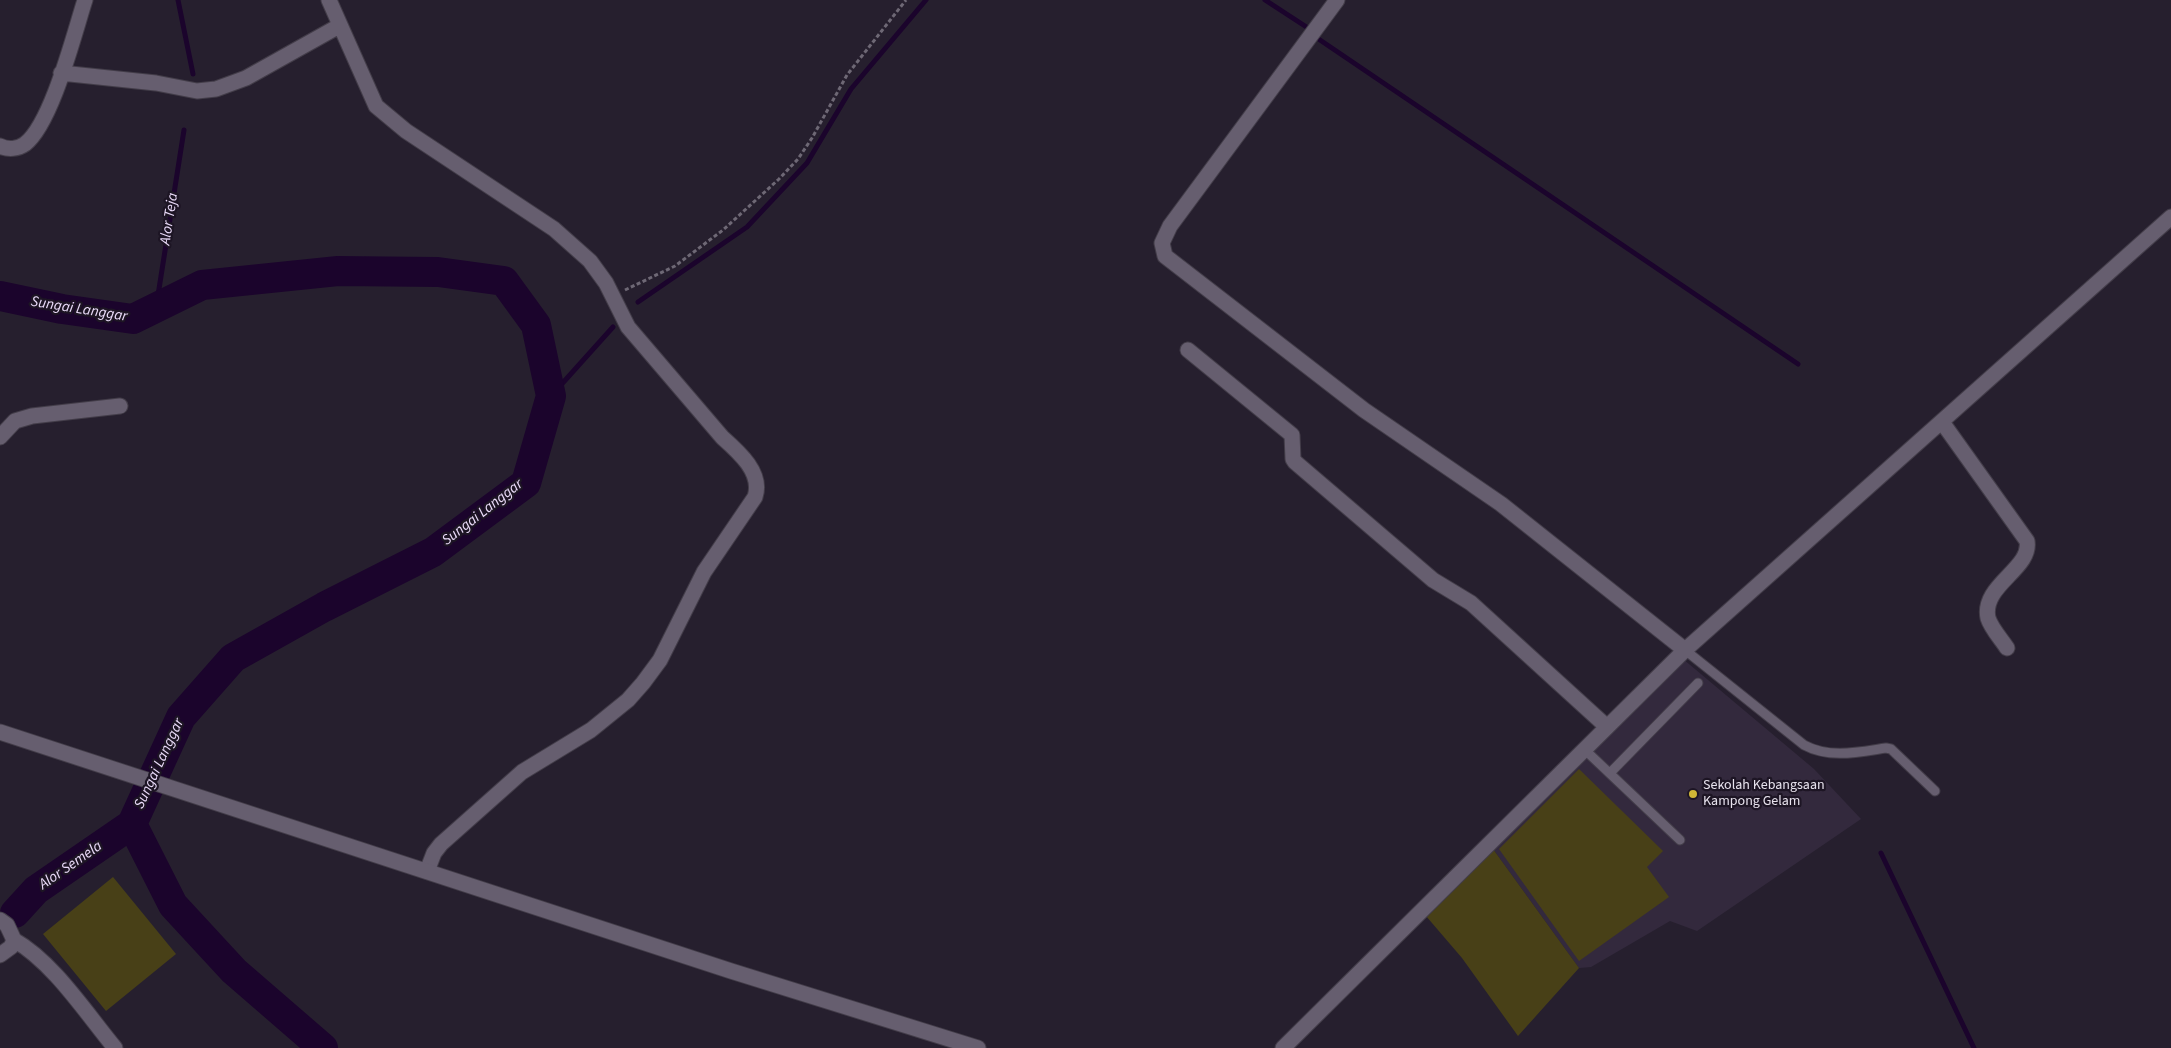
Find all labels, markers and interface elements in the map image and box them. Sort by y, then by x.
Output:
water label: Alor Teja [157,192,183,246]
water label: Sungai Langgar [29,293,129,327]
water label: Sungai Langgar [439,476,527,550]
water label: Sungai Langgar [131,716,189,812]
place label: Sekolah Kebangsaan Kampong Gelam [1703,778,1825,810]
marker: Sekolah Kebangsaan Kampong Gelam [1687,788,1699,800]
water label: Alor Semela [36,838,106,894]

